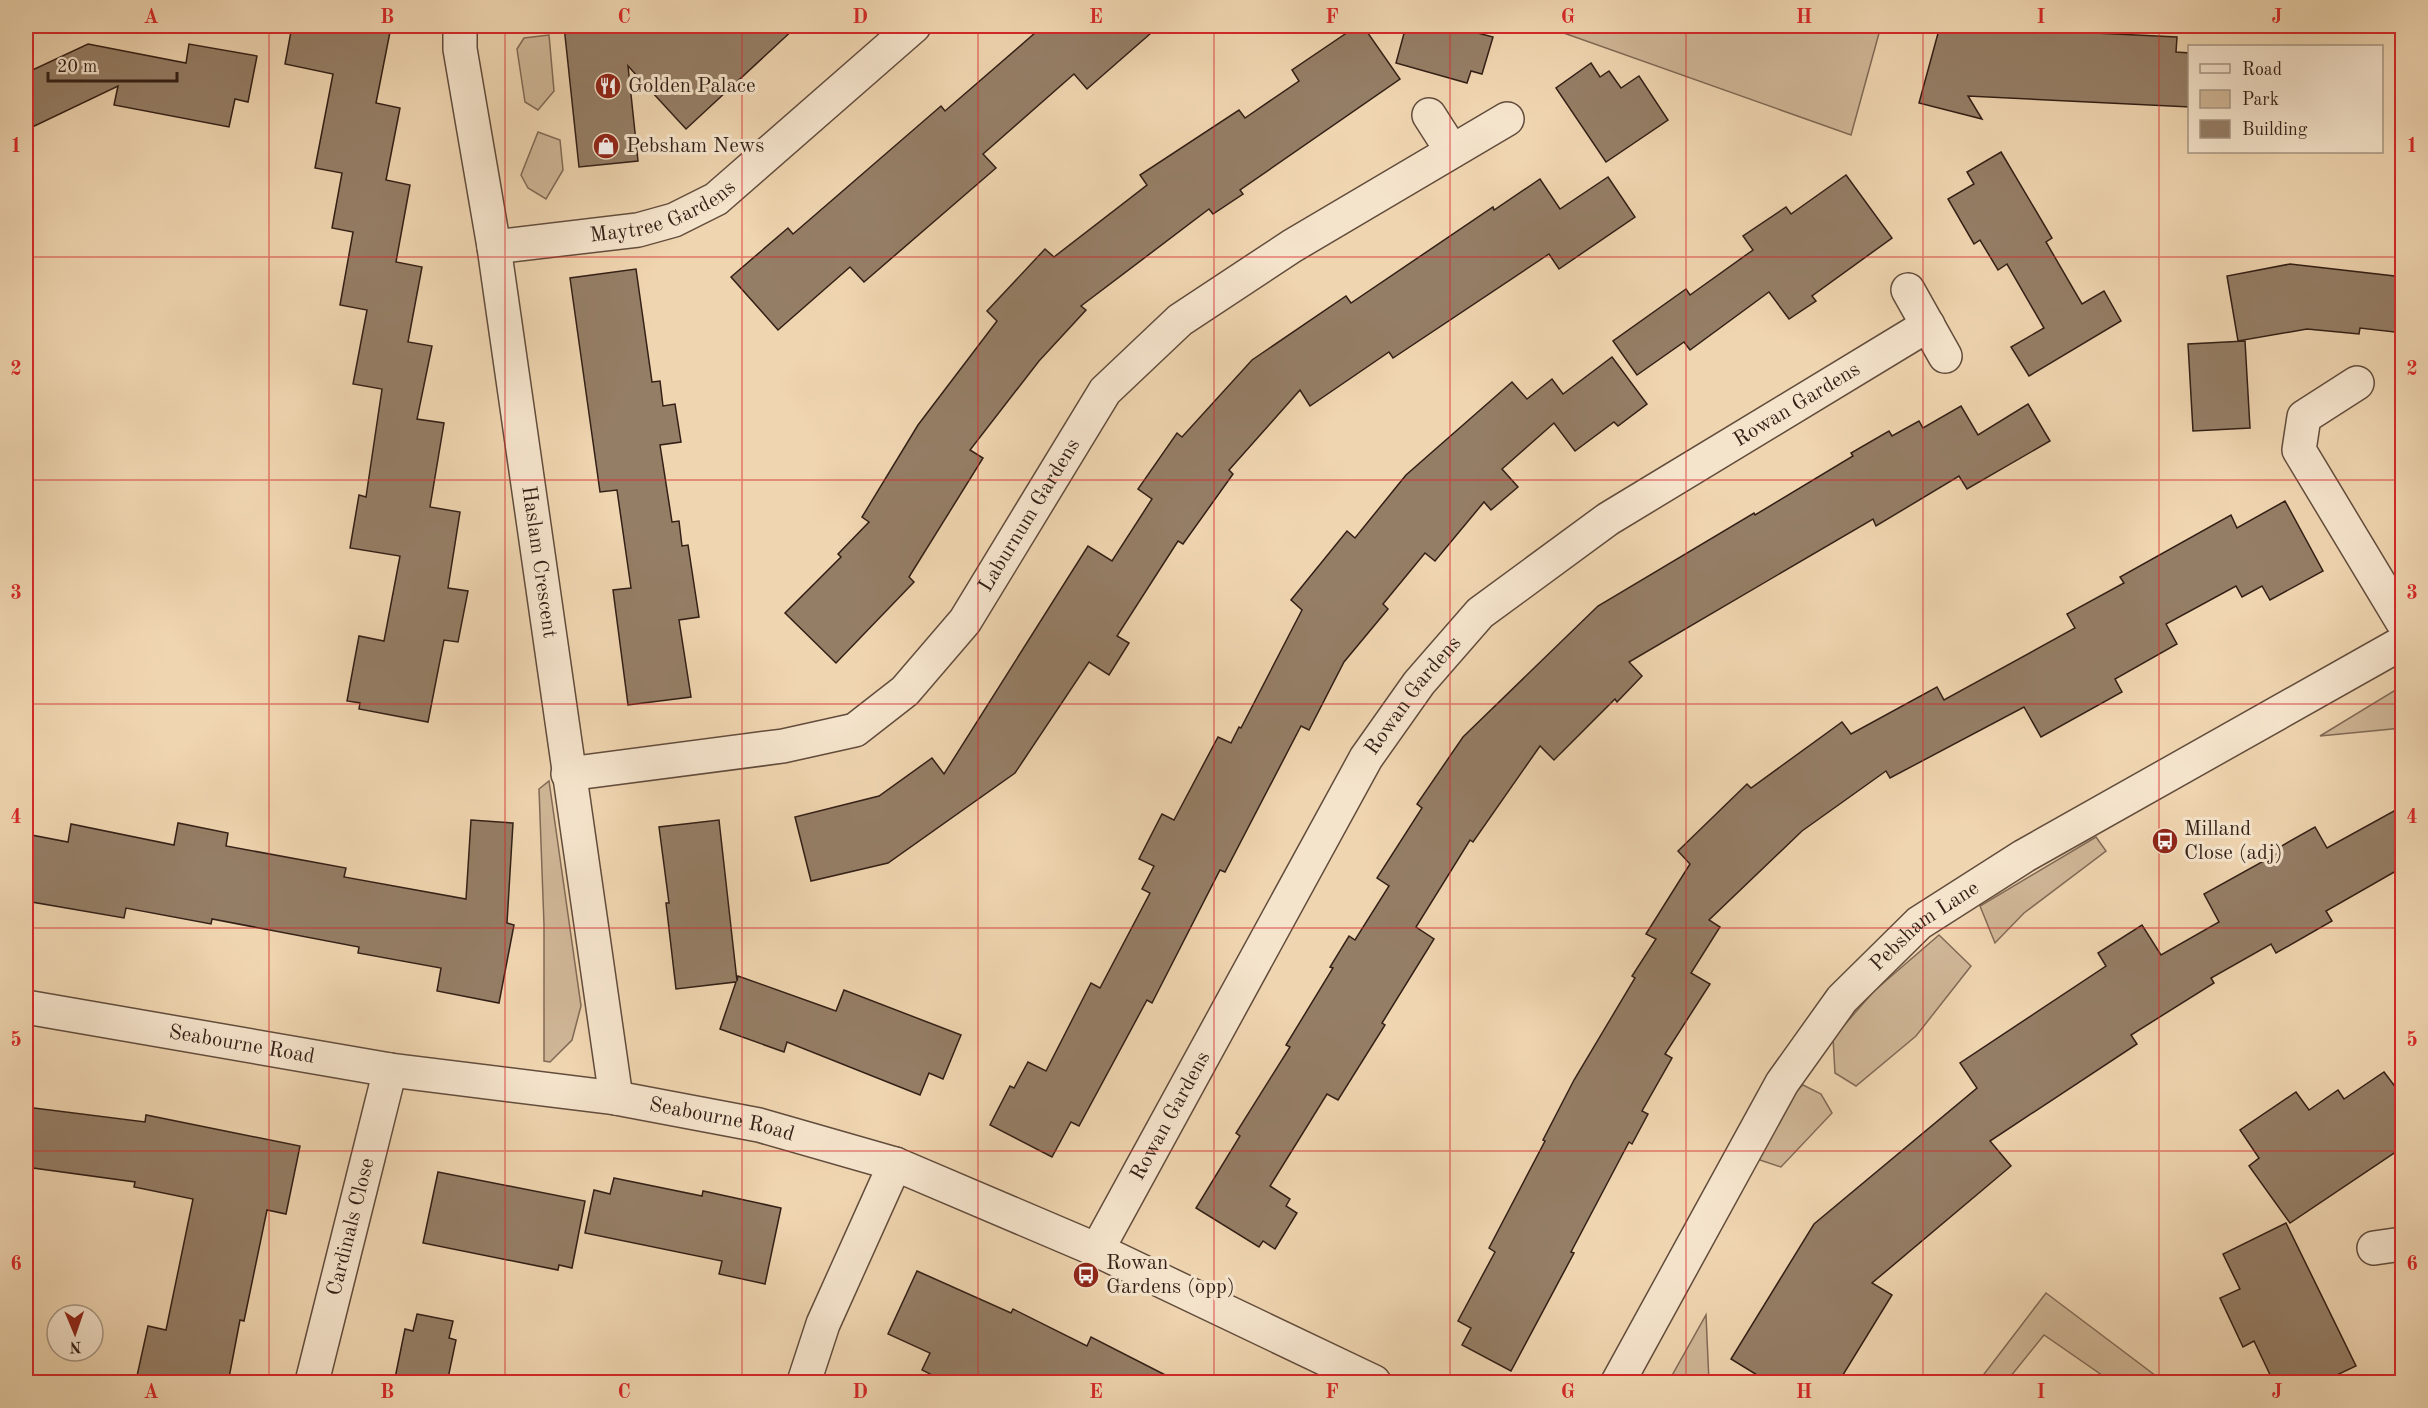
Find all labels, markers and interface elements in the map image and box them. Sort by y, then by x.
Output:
text: A [143,8,159,28]
text: B [380,8,394,28]
text: C [617,8,631,28]
text: D [852,8,868,28]
text: E [1089,8,1103,28]
text: F [1325,8,1339,28]
text: G [1561,8,1575,28]
text: H [1796,8,1812,28]
text: I [2037,8,2045,28]
text: J [2272,8,2283,28]
scale bar [48,45,177,83]
legend [2188,45,2383,153]
text: 20 m [57,58,97,76]
text: Road [2242,61,2282,79]
restaurant icon: Golden Palace [593,71,623,101]
place label: Golden Palace [628,76,756,97]
text: Park [2242,91,2279,109]
text: Building [2242,121,2308,139]
shop icon: Pebsham News [591,131,621,161]
place label: Pebsham News [626,136,764,157]
text: 1 [10,137,22,157]
text: 1 [2406,137,2418,157]
street label: Maytree Gardens [588,176,740,246]
street label: Rowan Gardens [1730,358,1864,451]
text: 2 [10,360,22,380]
text: 2 [2406,360,2418,380]
street label: Laburnum Gardens [975,435,1084,596]
street label: Haslam Crescent [518,484,560,639]
text: 3 [10,584,22,604]
text: 3 [2406,584,2418,604]
street label: Rowan Gardens [1361,632,1465,759]
text: 4 [10,808,22,828]
text: 4 [2406,808,2418,828]
place label: Milland Close (adj) [2184,819,2282,864]
bus stop icon: Milland Close (adj) [2150,826,2180,856]
street label: Pebsham Lane [1866,877,1983,975]
street label: Seabourne Road [167,1021,316,1067]
text: 5 [10,1030,22,1051]
text: 5 [2406,1030,2418,1051]
street label: Rowan Gardens [1127,1048,1214,1184]
street label: Seabourne Road [647,1094,797,1145]
street label: Cardinals Close [324,1156,378,1298]
place label: Rowan Gardens (opp) [1106,1253,1235,1298]
text: 6 [10,1255,22,1275]
text: 6 [2406,1255,2418,1275]
bus stop icon: Rowan Gardens (opp) [1071,1260,1101,1290]
north arrow [45,1303,105,1363]
text: N [68,1338,82,1354]
text: A [143,1383,159,1403]
text: B [380,1383,394,1403]
text: C [617,1383,631,1403]
text: D [852,1383,868,1403]
text: E [1089,1383,1103,1403]
text: F [1325,1383,1339,1403]
text: G [1561,1383,1575,1403]
text: H [1796,1383,1812,1403]
text: I [2037,1383,2045,1403]
text: J [2272,1383,2283,1403]

